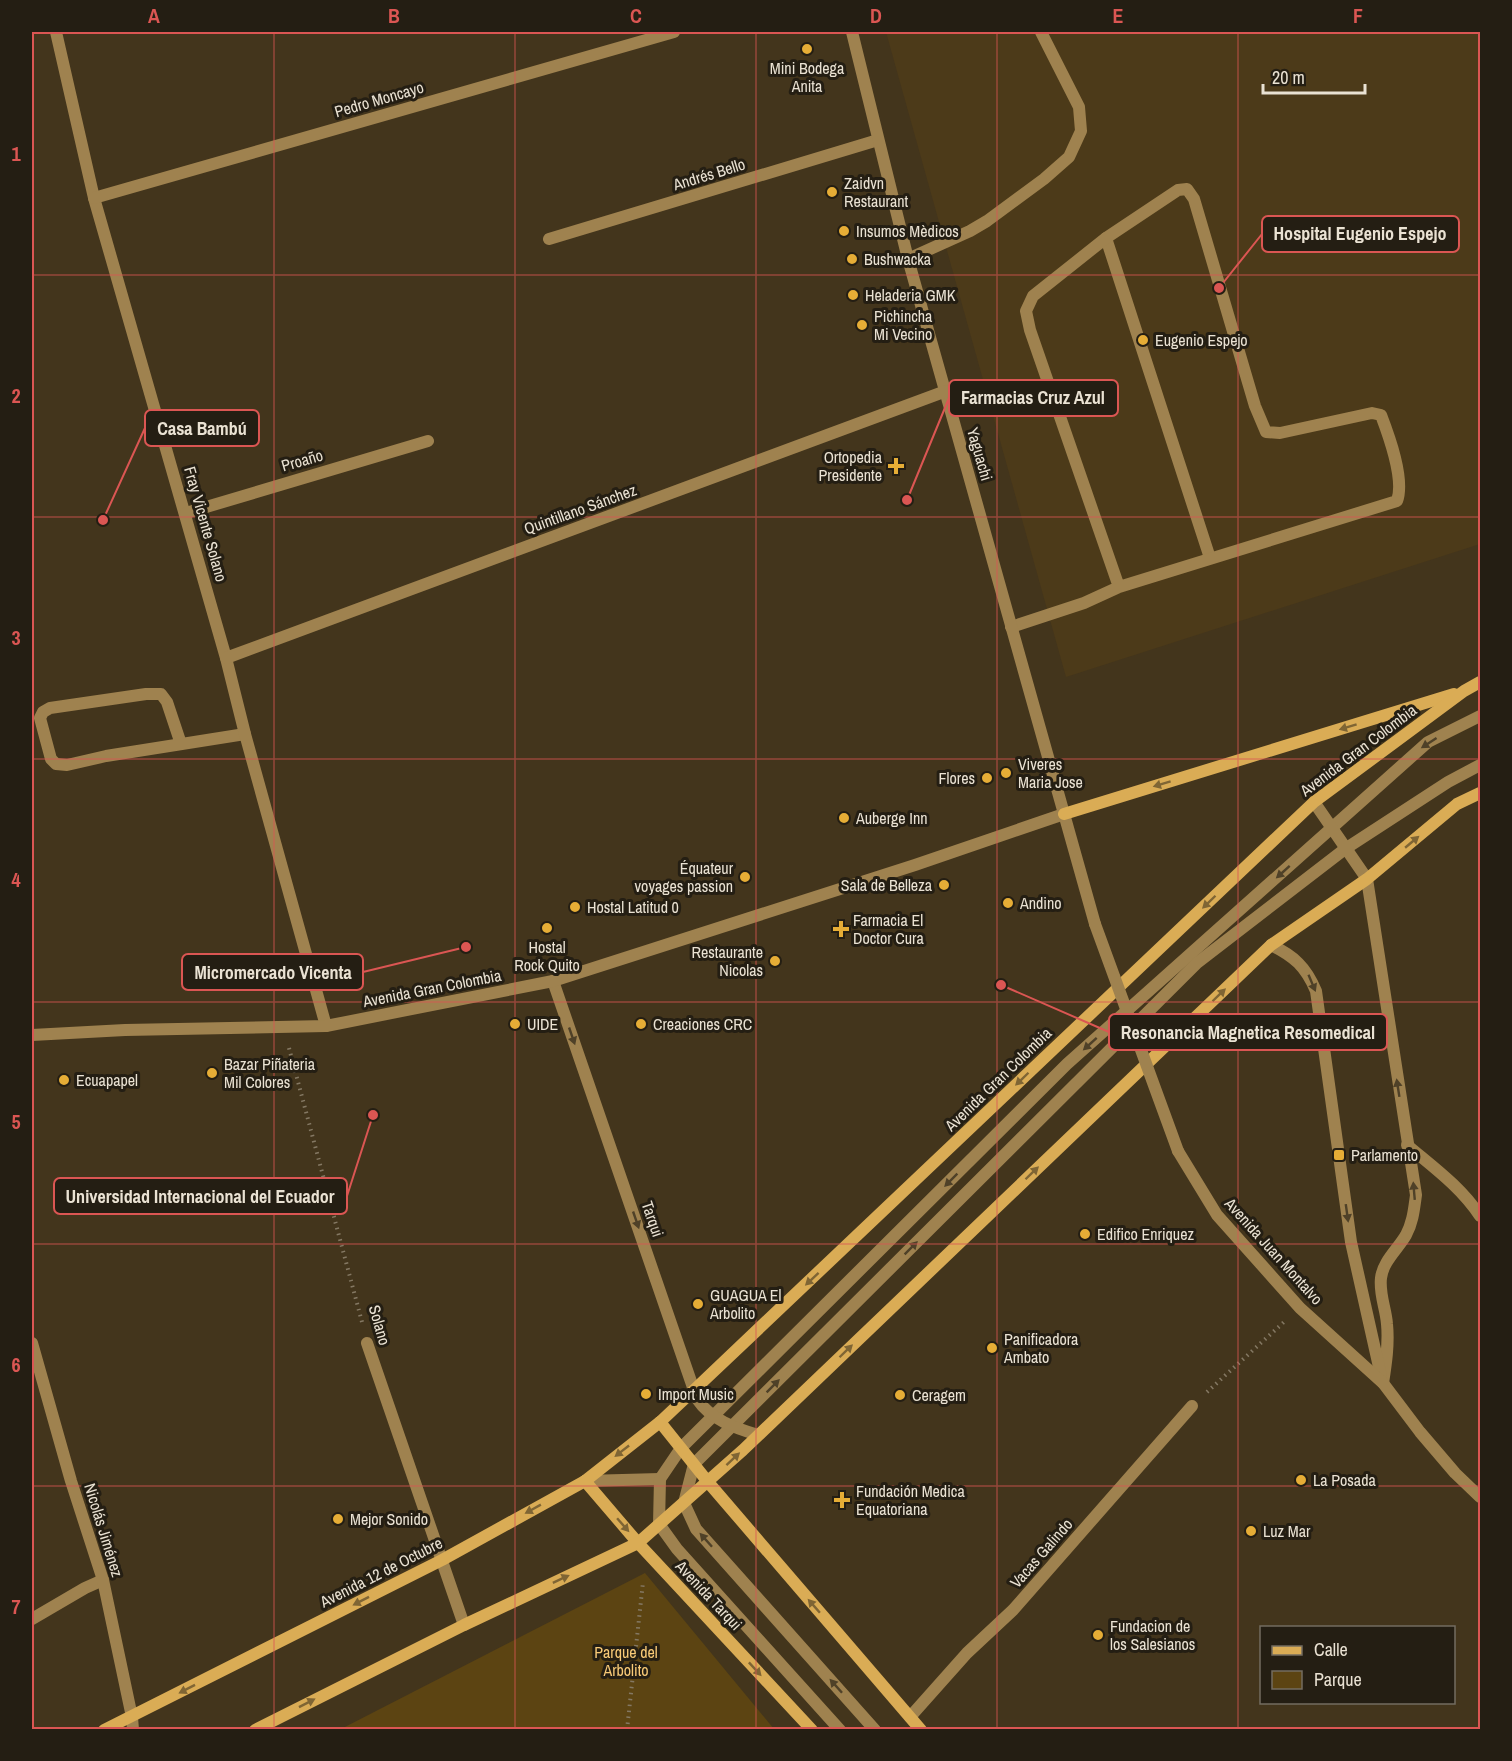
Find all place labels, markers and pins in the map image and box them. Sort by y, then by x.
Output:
marker: Mini Bodega Anita [800,42,814,56]
place label: Mini Bodega Anita [770,57,845,97]
place label: Zaidvn Restaurant [844,172,909,212]
marker: Zaidvn Restaurant [825,185,839,199]
callout: Hospital Eugenio Espejo [1262,216,1459,252]
place label: Insumos Mèdicos [856,220,959,242]
marker: Insumos Mèdicos [837,224,851,238]
place label: Bushwacka [864,248,932,270]
marker: Bushwacka [845,252,859,266]
place label: Heladeria GMK [865,284,956,306]
marker: Heladeria GMK [846,288,860,302]
place label: Pichincha Mi Vecino [874,305,933,345]
marker: Pichincha Mi Vecino [855,318,869,332]
place label: Eugenio Espejo [1155,329,1248,351]
marker: Eugenio Espejo [1136,333,1150,347]
callout: Farmacias Cruz Azul [949,380,1118,416]
callout: Casa Bambú [145,410,259,446]
place label: Ortopedia Presidente [819,446,883,486]
marker: Ortopedia Presidente [887,457,905,475]
place label: Viveres Maria Jose [1018,753,1083,793]
marker: Viveres Maria Jose [999,766,1013,780]
place label: Flores [939,767,975,789]
marker: Flores [980,771,994,785]
place label: Auberge Inn [855,807,928,829]
marker: Auberge Inn [837,811,851,825]
place label: Équateur voyages passion [635,857,734,897]
marker: Équateur voyages passion [738,870,752,884]
place label: Sala de Belleza [841,874,933,896]
marker: Sala de Belleza [937,878,951,892]
place label: Andino [1019,892,1062,914]
place label: Hostal Latitud 0 [587,896,679,918]
marker: Andino [1001,896,1015,910]
marker: Hostal Latitud 0 [568,900,582,914]
place label: Farmacia El Doctor Cura [853,909,924,949]
marker: Hostal Rock Quito [540,921,554,935]
marker: Farmacia El Doctor Cura [834,922,848,936]
place label: Hostal Rock Quito [514,936,580,976]
place label: Restaurante Nicolas [692,941,763,981]
callout: Micromercado Vicenta [182,954,363,990]
marker: Restaurante Nicolas [768,954,782,968]
place label: UIDE [527,1013,558,1035]
place label: Creaciones CRC [653,1013,752,1035]
callout: Resonancia Magnetica Resomedical [1109,1014,1387,1050]
marker: UIDE [508,1017,522,1031]
marker: Creaciones CRC [634,1017,648,1031]
place label: Bazar Piñateria Mil Colores [224,1053,316,1093]
marker: Bazar Piñateria Mil Colores [205,1066,219,1080]
place label: Ecuapapel [76,1069,138,1091]
marker: Ecuapapel [57,1073,71,1087]
place label: Parlamento [1351,1144,1418,1166]
marker: Parlamento [1332,1148,1346,1162]
callout: Universidad Internacional del Ecuador [54,1178,347,1214]
place label: Edifico Enriquez [1097,1223,1194,1245]
marker: Edifico Enriquez [1078,1227,1092,1241]
place label: GUAGUA El Arbolito [709,1284,782,1324]
marker: GUAGUA El Arbolito [691,1297,705,1311]
place label: Panificadora Ambato [1003,1328,1079,1368]
marker: Panificadora Ambato [985,1341,999,1355]
place label: Import Music [658,1383,734,1405]
place label: Ceragem [912,1384,966,1406]
marker: Import Music [639,1387,653,1401]
marker: Ceragem [893,1388,907,1402]
place label: La Posada [1313,1469,1376,1491]
marker: La Posada [1294,1473,1308,1487]
place label: Fundación Medica Equatoriana [856,1480,965,1520]
marker: Fundación Medica Equatoriana [833,1491,851,1509]
place label: Mejor Sonido [350,1508,428,1530]
marker: Mejor Sonido [331,1512,345,1526]
place label: Luz Mar [1263,1520,1311,1542]
marker: Luz Mar [1244,1524,1258,1538]
place label: Fundacion de los Salesianos [1110,1615,1195,1655]
marker: Fundacion de los Salesianos [1091,1628,1105,1642]

